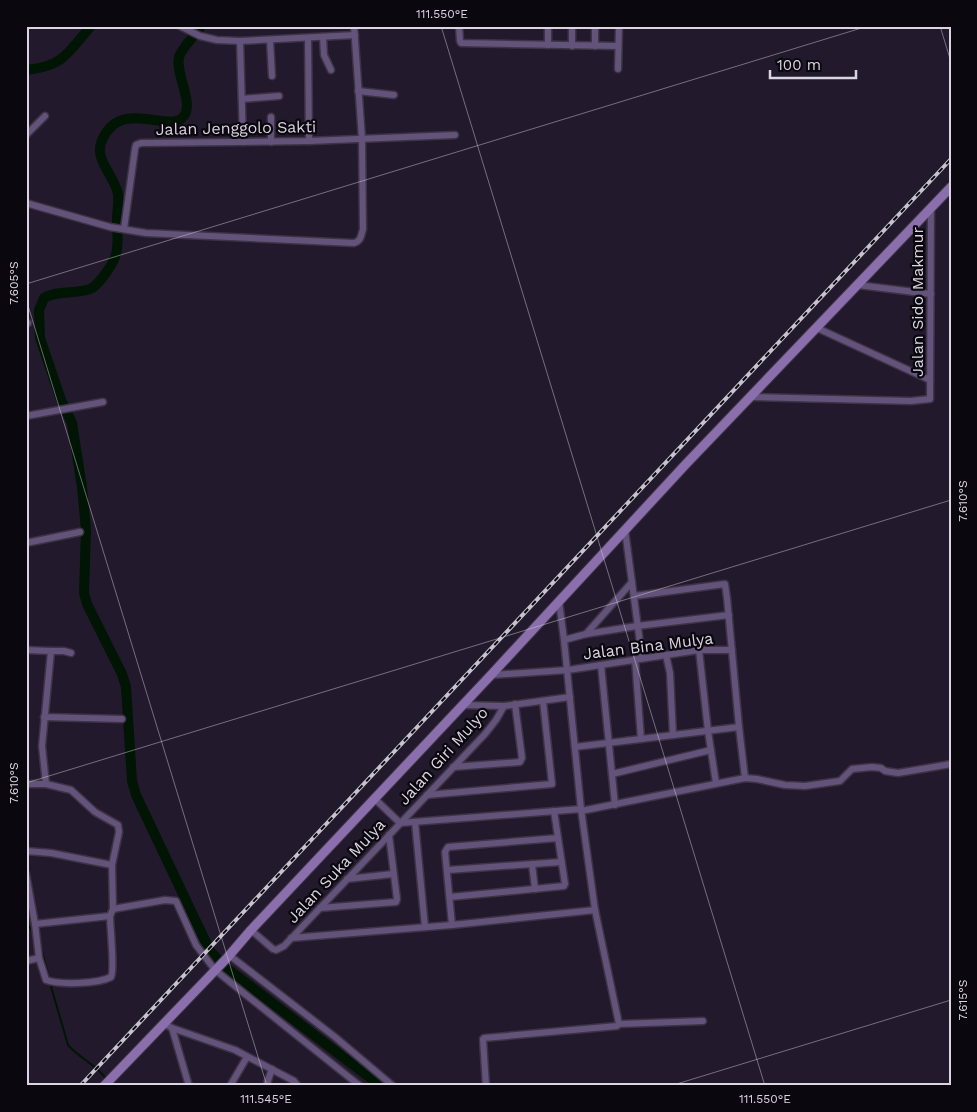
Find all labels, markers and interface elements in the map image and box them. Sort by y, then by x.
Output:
text: 111.550°E [416,7,468,21]
scale bar [770,48,856,80]
text: 100 m [777,56,821,74]
street label: Jalan Jenggolo Sakti [156,117,316,139]
street label: Jalan Sido Makmur [908,227,927,377]
text: 7.605°S [7,261,21,305]
text: 7.610°S [956,480,970,522]
street label: Jalan Bina Mulya [582,629,714,663]
street label: Jalan Giri Mulyo [394,703,492,809]
text: 7.610°S [7,762,21,804]
street label: Jalan Suka Mulya [283,815,389,927]
text: 7.615°S [956,980,970,1020]
text: 111.545°E [240,1092,292,1106]
text: 111.550°E [739,1092,791,1106]

